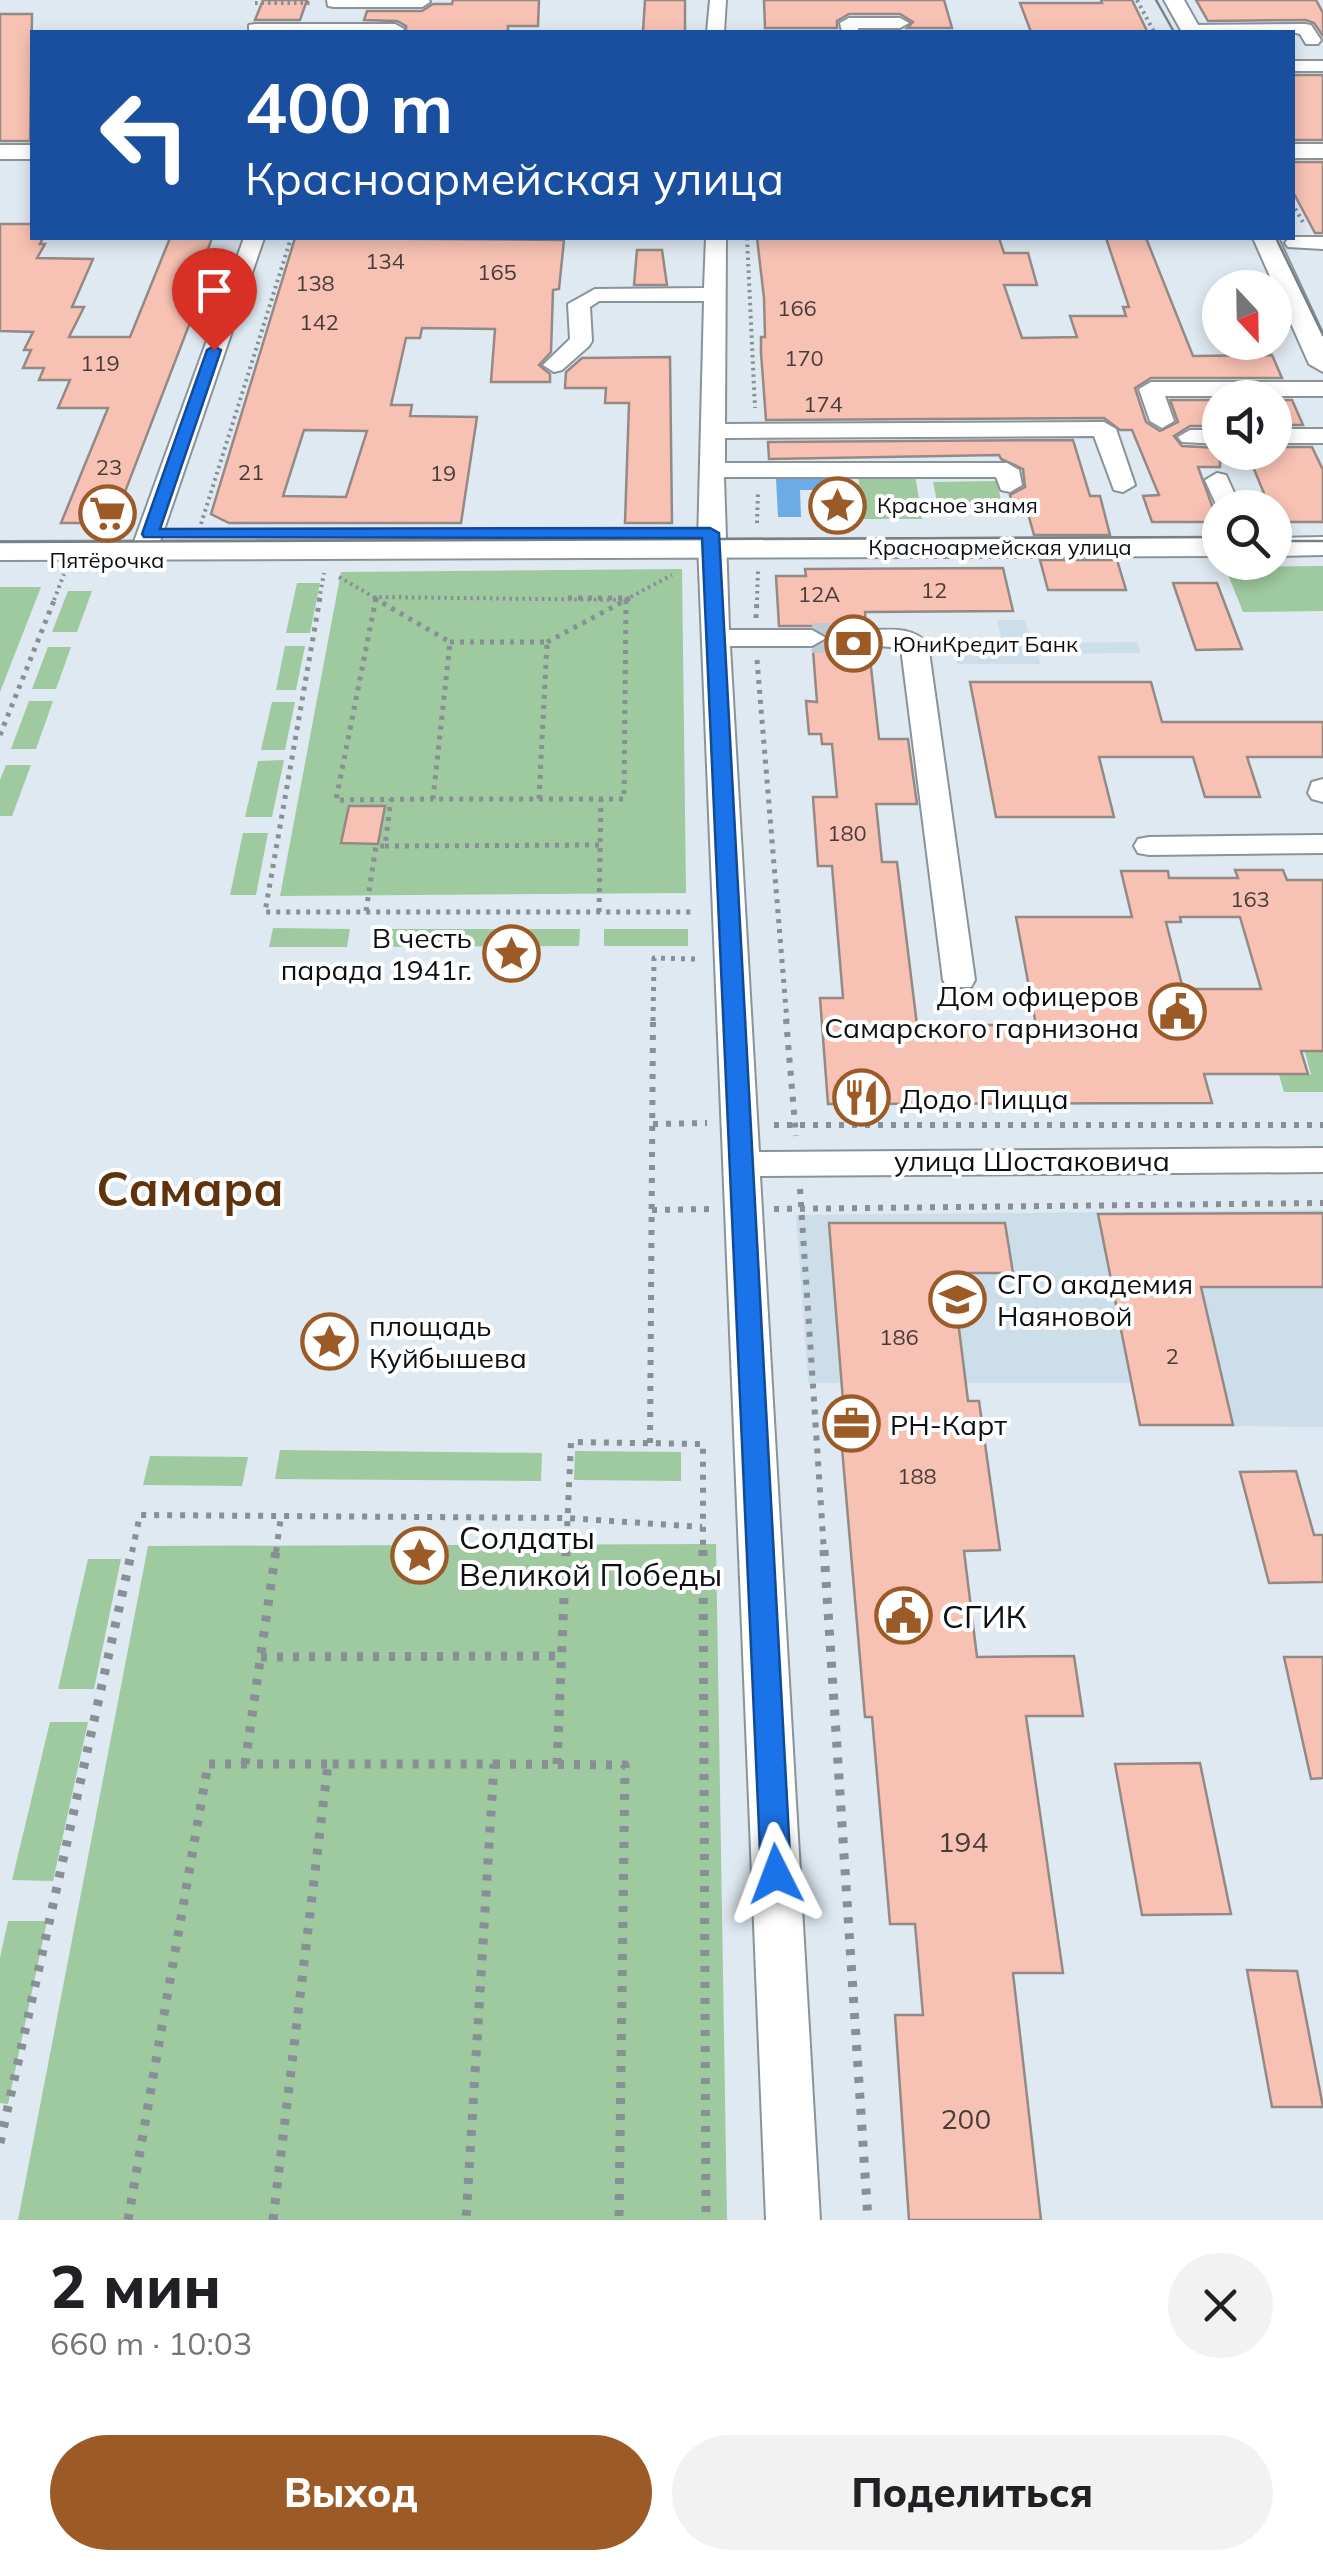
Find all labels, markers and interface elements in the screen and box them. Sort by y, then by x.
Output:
text: 400 m [245,63,453,151]
icon: left [80,70,210,200]
text: Красноармейская улица [245,150,784,206]
house number: 134 [365,247,405,275]
pin [172,248,257,351]
house number: 165 [477,258,517,286]
icon: arrive [187,263,242,318]
house number: 138 [295,269,335,297]
north arrow [1202,270,1292,360]
map controls [1202,270,1292,580]
house number: 166 [777,294,817,322]
house number: 142 [299,308,339,336]
house number: 170 [784,344,824,372]
house number: 119 [80,349,120,377]
button: sound [1202,380,1292,470]
house number: 174 [803,390,843,418]
house number: 23 [96,453,122,481]
house number: 21 [238,458,264,486]
house number: 19 [430,459,456,487]
place icon: Красное знамя [808,475,868,535]
supermarket icon: Пятёрочка [77,483,137,543]
button: search [1202,490,1292,580]
place label: Красное знамя [877,491,1038,519]
street label: Красноармейская улица [868,533,1132,561]
place label: Пятёрочка [50,546,164,574]
house number: 12 [921,576,947,604]
house number: 12А [798,580,840,608]
bank icon: ЮниКредит Банк [824,614,884,674]
place label: ЮниКредит Банк [893,630,1078,658]
house number: 180 [827,819,867,847]
house number: 163 [1230,885,1270,913]
place label: В честь парада 1941г. [281,920,472,987]
place icon: В честь парада 1941г. [481,923,541,983]
place label: Дом офицеров Самарского гарнизона [824,978,1139,1045]
public building icon: Дом офицеров Самарского гарнизона [1148,981,1208,1041]
restaurant icon: Додо Пицца [831,1068,891,1128]
place label: Додо Пицца [900,1081,1069,1116]
street label: улица Шостаковича [894,1143,1170,1178]
district label: Самара [96,1158,284,1218]
place label: СГО академия Наяновой [997,1266,1193,1333]
school or university icon: СГО академия Наяновой [928,1269,988,1329]
place label: площадь Куйбышева [369,1308,527,1375]
place icon: площадь Куйбышева [300,1311,360,1371]
house number: 186 [879,1323,919,1351]
house number: 2 [1165,1342,1179,1370]
office icon: РН-Карт [821,1394,881,1454]
place label: РН-Карт [890,1407,1007,1442]
house number: 188 [897,1462,937,1490]
place label: Солдаты Великой Победы [459,1517,722,1594]
place icon: Солдаты Великой Победы [390,1525,450,1585]
public building icon: СГИК [873,1586,933,1646]
place label: СГИК [942,1596,1027,1636]
position arrow [724,1822,828,1926]
house number: 194 [938,1824,988,1859]
house number: 200 [941,2101,991,2136]
text: 2 мин [50,2248,221,2323]
button: close [1168,2253,1273,2358]
text: 660 m · 10:03 [50,2323,252,2363]
button: Выход [50,2435,652,2550]
button: Поделиться [672,2435,1273,2550]

